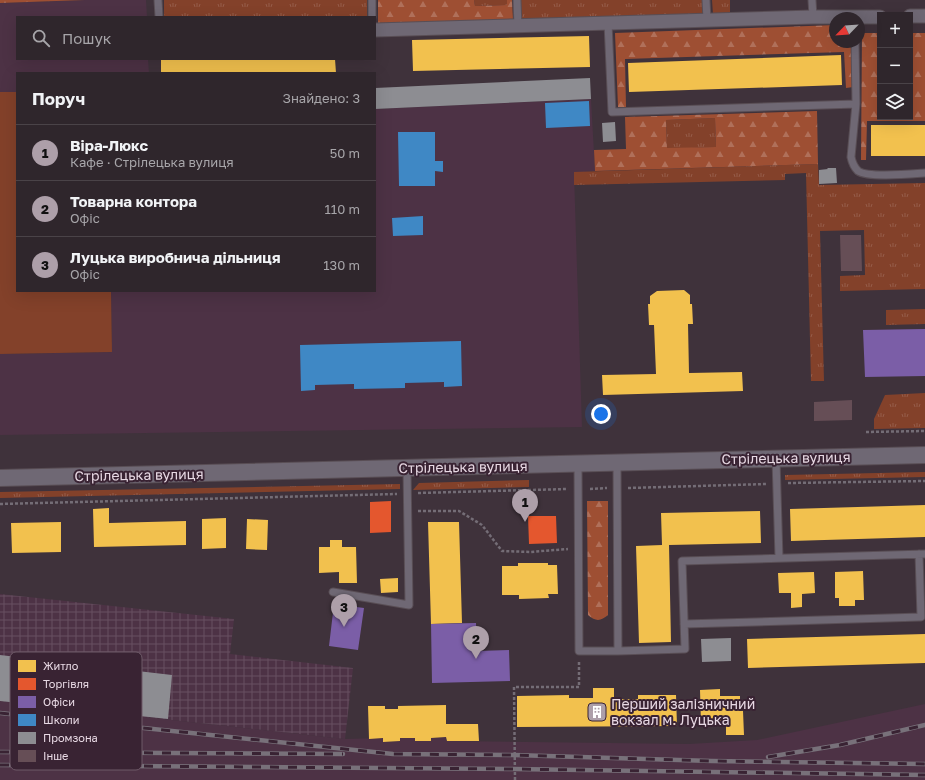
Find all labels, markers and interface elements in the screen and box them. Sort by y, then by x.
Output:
north arrow [829,12,865,48]
map controls [877,12,913,120]
button: + [877,12,913,48]
search box [16,16,376,60]
icon: search [30,27,52,49]
text: Пошук [62,29,111,47]
button: − [877,48,913,84]
button: layers [877,84,913,120]
text: Поруч [32,88,85,109]
text: Знайдено: 3 [283,90,360,106]
text: Віра-Люкс [70,136,148,154]
text: 1 [42,145,48,161]
text: 50 m [330,145,360,161]
text: Кафе · Стрілецька вулиця [70,154,234,170]
text: Товарна контора [70,192,197,210]
text: 2 [41,201,49,217]
text: 110 m [325,201,360,217]
text: Офіс [70,210,100,226]
text: Луцька виробнича дільниця [70,248,281,266]
text: 3 [41,257,49,273]
text: 130 m [323,257,360,273]
text: Офіс [70,266,100,282]
your location [591,404,611,424]
street label: Стрілецька вулиця [721,448,851,467]
street label: Стрілецька вулиця [398,457,528,476]
street label: Стрілецька вулиця [74,465,204,484]
pin: 1 [512,489,538,522]
pin: 3 [331,594,357,627]
pin: 2 [463,626,489,659]
legend [10,652,142,770]
text: Житло [43,659,79,672]
text: Торгівля [43,677,89,690]
text: Офіси [43,695,75,708]
place label: Перший залізничний вокзал м. Луцька [611,695,755,728]
building icon: Перший залізничний вокзал м. Луцька [586,701,608,723]
text: Школи [43,713,79,726]
text: Промзона [43,731,98,744]
text: Інше [43,749,68,762]

